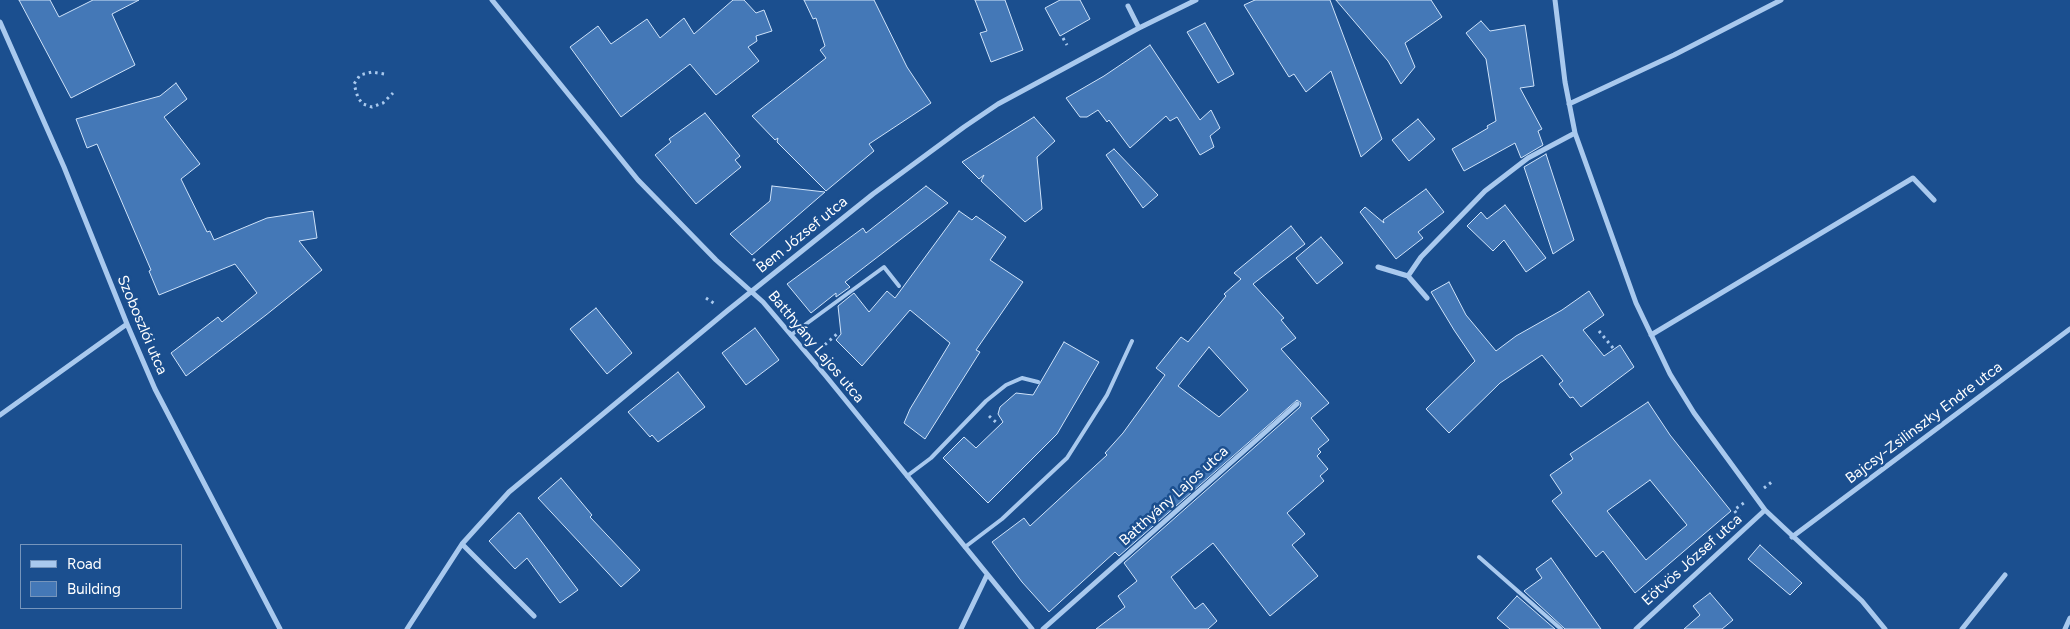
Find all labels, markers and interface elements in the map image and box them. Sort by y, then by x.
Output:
street label: Bem József utca [753,193,851,277]
street label: Szoboszlói utca [113,273,171,377]
street label: Batthyány Lajos utca [764,287,868,407]
street label: Bajcsy-Zsilinszky Endre utca [1842,358,2006,488]
street label: Batthyány Lajos utca [1116,442,1232,550]
street label: Eötvös József utca [1638,510,1746,610]
legend [20,544,182,609]
text: Road [67,555,102,573]
text: Building [67,580,121,598]

